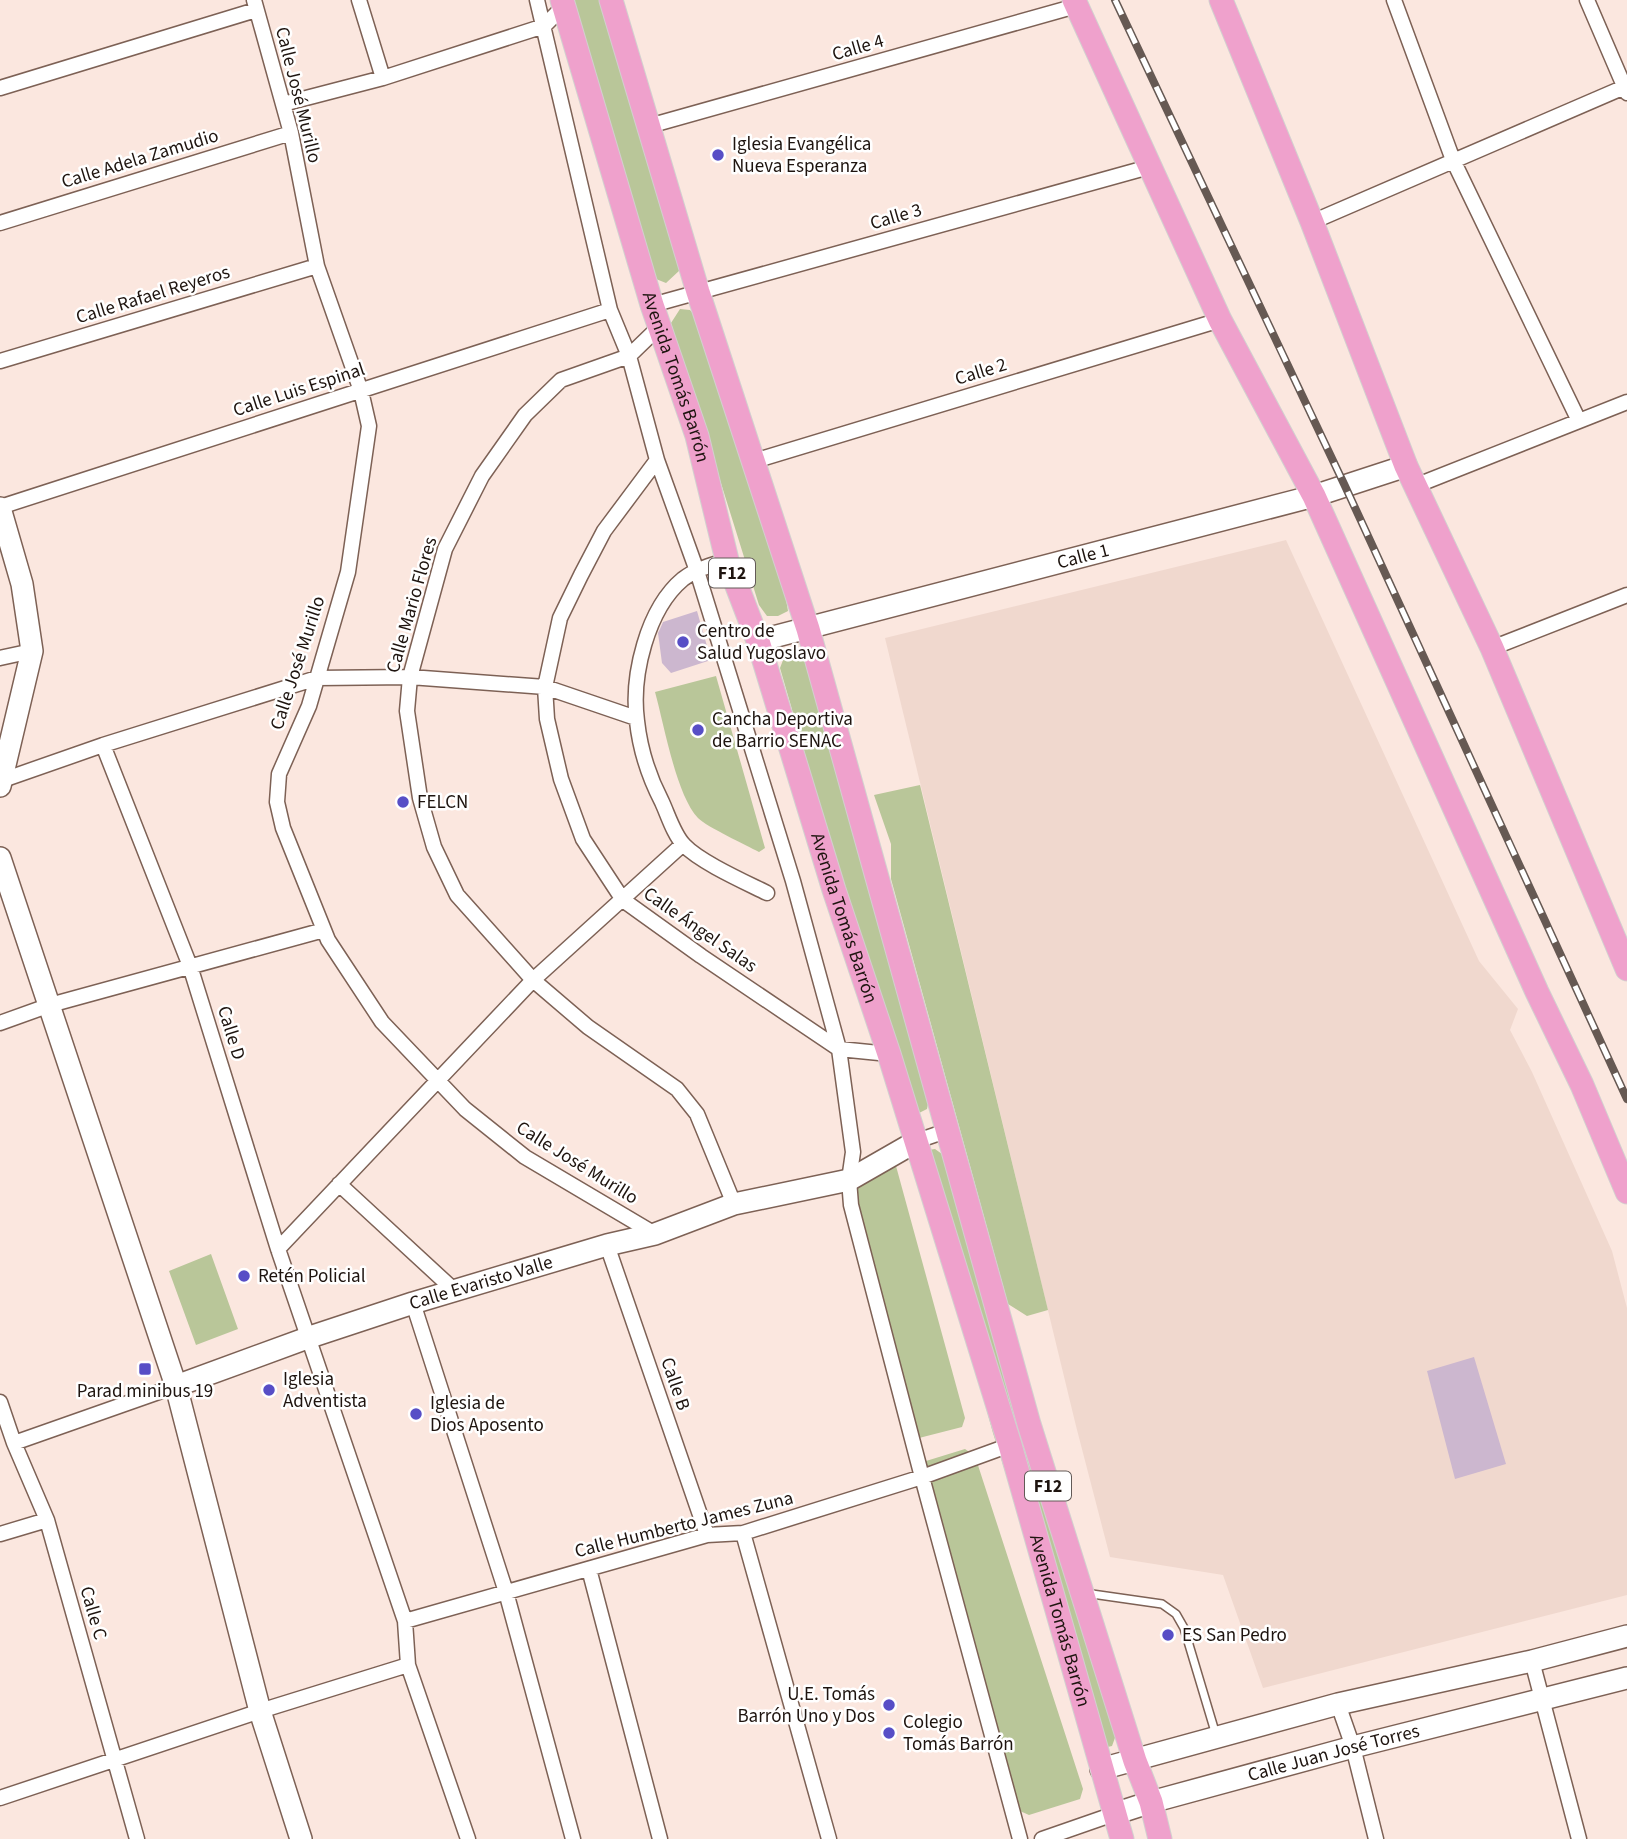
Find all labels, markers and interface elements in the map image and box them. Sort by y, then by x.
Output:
street label: Calle José Murillo [268,24,328,166]
street label: Calle 4 [829,28,887,68]
street label: Calle Adela Zamudio [58,122,222,196]
place label: Iglesia Evangélica Nueva Esperanza [732,131,871,180]
marker: Iglesia Evangélica Nueva Esperanza [710,147,726,163]
street label: Calle 3 [867,197,925,237]
street label: Calle Rafael Reyeros [73,259,233,331]
street label: Avenida Tomás Barrón [635,289,716,465]
street label: Calle 2 [952,351,1010,393]
street label: Calle Luis Espinal [230,356,369,424]
street label: Calle Mario Flores [380,534,444,676]
street label: Calle 1 [1054,536,1112,576]
road number: F12 [709,558,755,588]
street label: Calle José Murillo [264,593,332,733]
place label: Centro de Salud Yugoslavo [697,618,826,667]
marker: Centro de Salud Yugoslavo [675,634,691,650]
place label: Cancha Deportiva de Barrio SENAC [712,706,853,755]
marker: Cancha Deportiva de Barrio SENAC [690,722,706,738]
place label: FELCN [417,789,468,816]
marker: FELCN [395,794,411,810]
street label: Avenida Tomás Barrón [804,829,885,1007]
street label: Calle Ángel Salas [638,881,762,979]
street label: Calle D [210,1003,252,1063]
street label: Calle José Murillo [511,1115,643,1211]
street label: Calle Evaristo Valle [406,1248,556,1317]
place label: Retén Policial [258,1263,366,1290]
marker: Retén Policial [236,1268,252,1284]
street label: Calle B [653,1354,697,1414]
marker: Parad minibus 19 [137,1361,153,1377]
place label: Iglesia Adventista [283,1366,367,1415]
place label: Parad minibus 19 [77,1378,213,1405]
marker: Iglesia Adventista [261,1382,277,1398]
place label: Iglesia de Dios Aposento [430,1390,544,1439]
marker: Iglesia de Dios Aposento [408,1406,424,1422]
road number: F12 [1025,1471,1071,1500]
street label: Calle Humberto James Zuna [572,1485,796,1565]
street label: Avenida Tomás Barrón [1023,1531,1097,1710]
street label: Calle C [73,1583,113,1643]
place label: ES San Pedro [1182,1622,1287,1649]
marker: ES San Pedro [1160,1627,1176,1643]
place label: U.E. Tomás Barrón Uno y Dos [737,1681,875,1730]
marker: U.E. Tomás Barrón Uno y Dos [881,1697,897,1713]
place label: Colegio Tomás Barrón [903,1709,1014,1758]
street label: Calle Juan José Torres [1245,1717,1422,1789]
marker: Colegio Tomás Barrón [881,1725,897,1741]

